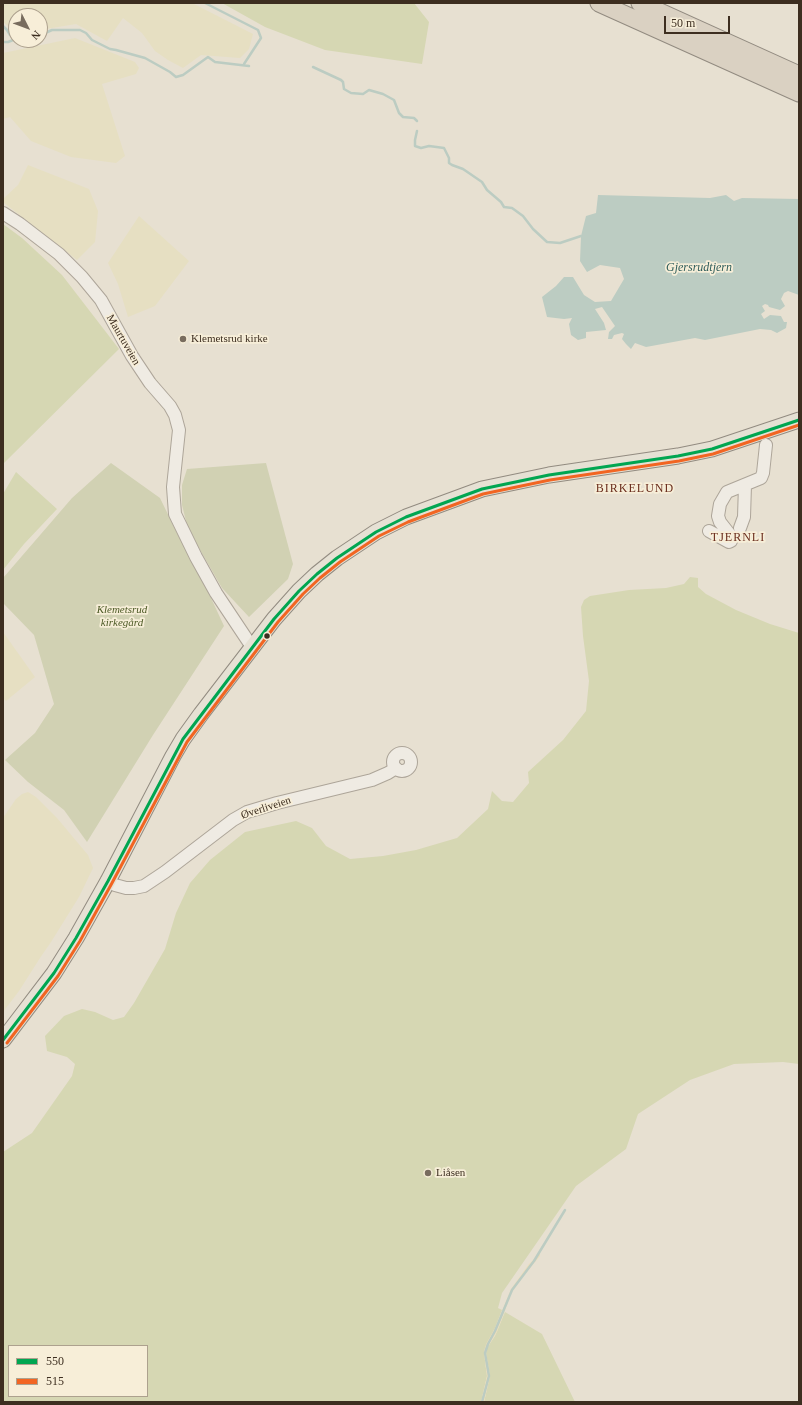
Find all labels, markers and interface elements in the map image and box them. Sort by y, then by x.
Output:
north arrow [8,8,48,48]
scale bar [666,8,732,34]
text: 50 m [671,16,695,30]
text: N [29,28,43,42]
water label: Gjersrudtjern [666,261,732,275]
street label: Maurtuveien [103,312,143,368]
place label: Klemetsrud kirke [191,332,268,346]
marker: Klemetsrud kirke [178,334,188,344]
district label: BIRKELUND [596,482,674,496]
district label: TJERNLI [711,531,765,545]
park label: Klemetsrud kirkegård [97,603,147,629]
unlabelled marker [262,631,272,641]
street label: Øverliveien [239,794,293,822]
place label: Liåsen [436,1166,465,1180]
marker: Liåsen [423,1168,433,1178]
legend [8,1345,148,1397]
text: 550 [46,1354,64,1368]
text: 515 [46,1374,64,1388]

